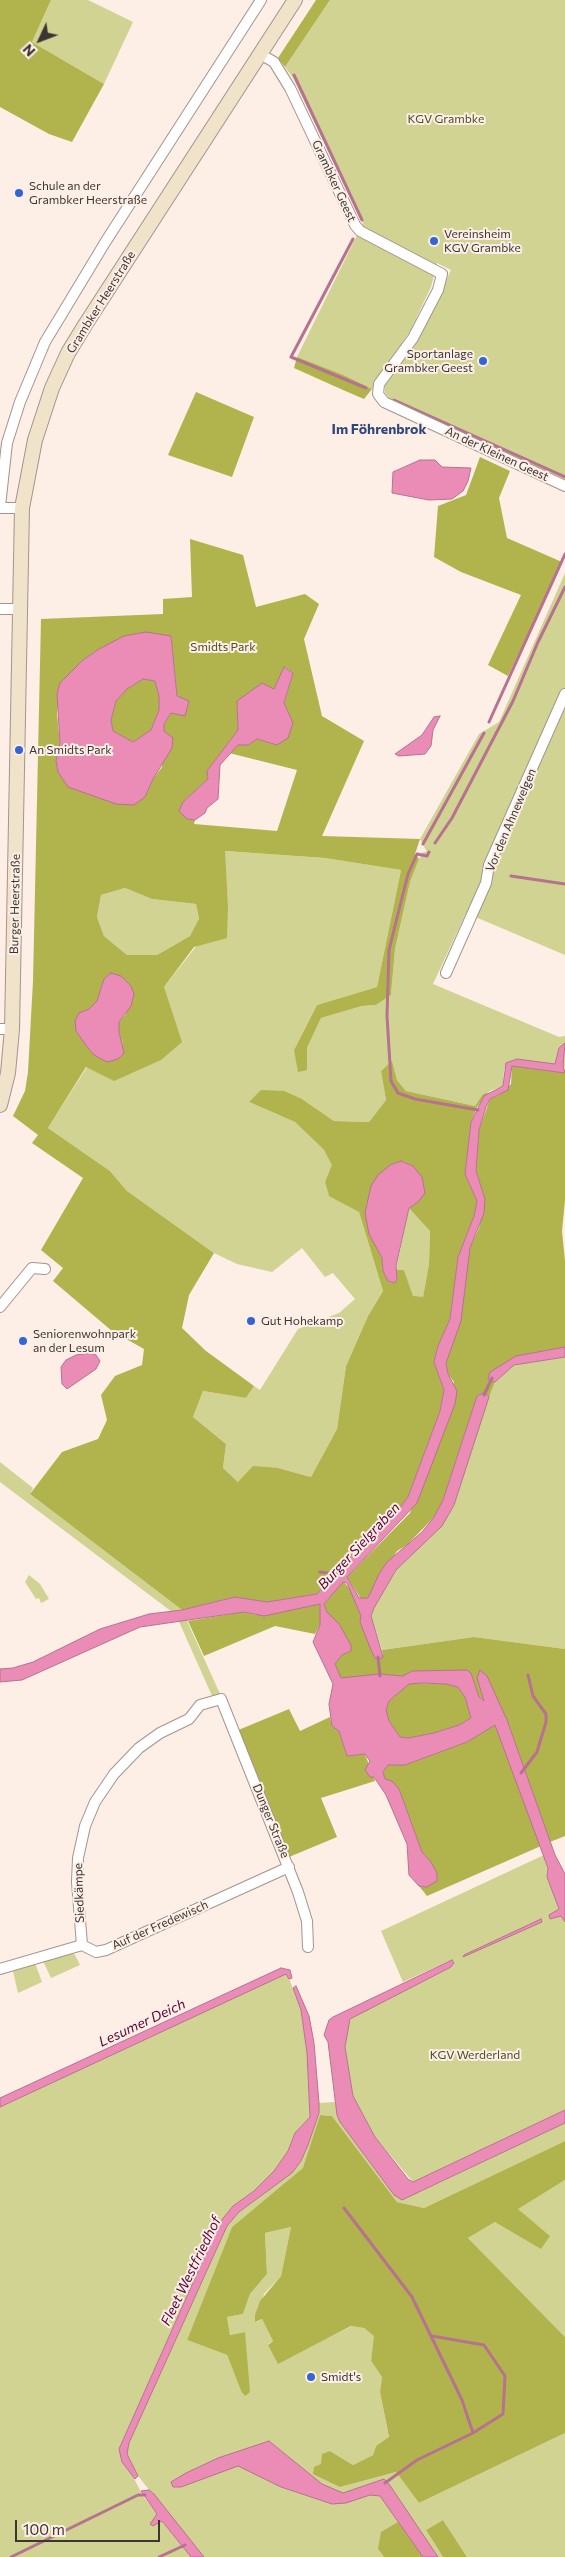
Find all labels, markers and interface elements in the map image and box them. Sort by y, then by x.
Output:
north arrow [15,15,65,65]
text: N [19,41,38,60]
park label: KGV Grambke [408,112,484,126]
street label: Grambker Geest [309,138,359,224]
place label: Schule an der Grambker Heerstraße [29,179,147,207]
marker: Schule an der Grambker Heerstraße [13,187,25,199]
place label: Vereinsheim KGV Grambke [444,227,521,255]
marker: Vereinsheim KGV Grambke [428,235,440,247]
street label: Grambker Heerstraße [64,248,138,356]
place label: Sportanlage Grambker Geest [384,347,473,375]
marker: Sportanlage Grambker Geest [477,355,489,367]
district label: Im Föhrenbrok [332,421,426,437]
street label: An der Kleinen Geest [443,424,551,484]
park label: Smidts Park [190,640,256,654]
place label: An Smidts Park [29,743,112,757]
marker: An Smidts Park [13,744,25,756]
street label: Vor den Ahnewelgen [483,766,539,874]
street label: Burger Heerstraße [7,854,23,954]
place label: Gut Hohekamp [261,1314,343,1328]
marker: Gut Hohekamp [245,1315,257,1327]
place label: Seniorenwohnpark an der Lesum [33,1327,136,1355]
marker: Seniorenwohnpark an der Lesum [17,1335,29,1347]
water label: Burger Sielgraben [315,1499,403,1593]
street label: Dunger Straße [250,1782,292,1860]
street label: Siedkämpe [71,1863,87,1923]
street label: Auf der Fredewisch [110,1897,210,1953]
water label: Lesumer Deich [96,1996,188,2050]
park label: KGV Werderland [430,2048,520,2062]
water label: Fleet Westfriedhof [157,2214,225,2328]
place label: Smidt's [321,2370,361,2384]
marker: Smidt's [305,2371,317,2383]
scale bar [18,2510,162,2542]
text: 100 m [23,2520,65,2538]

